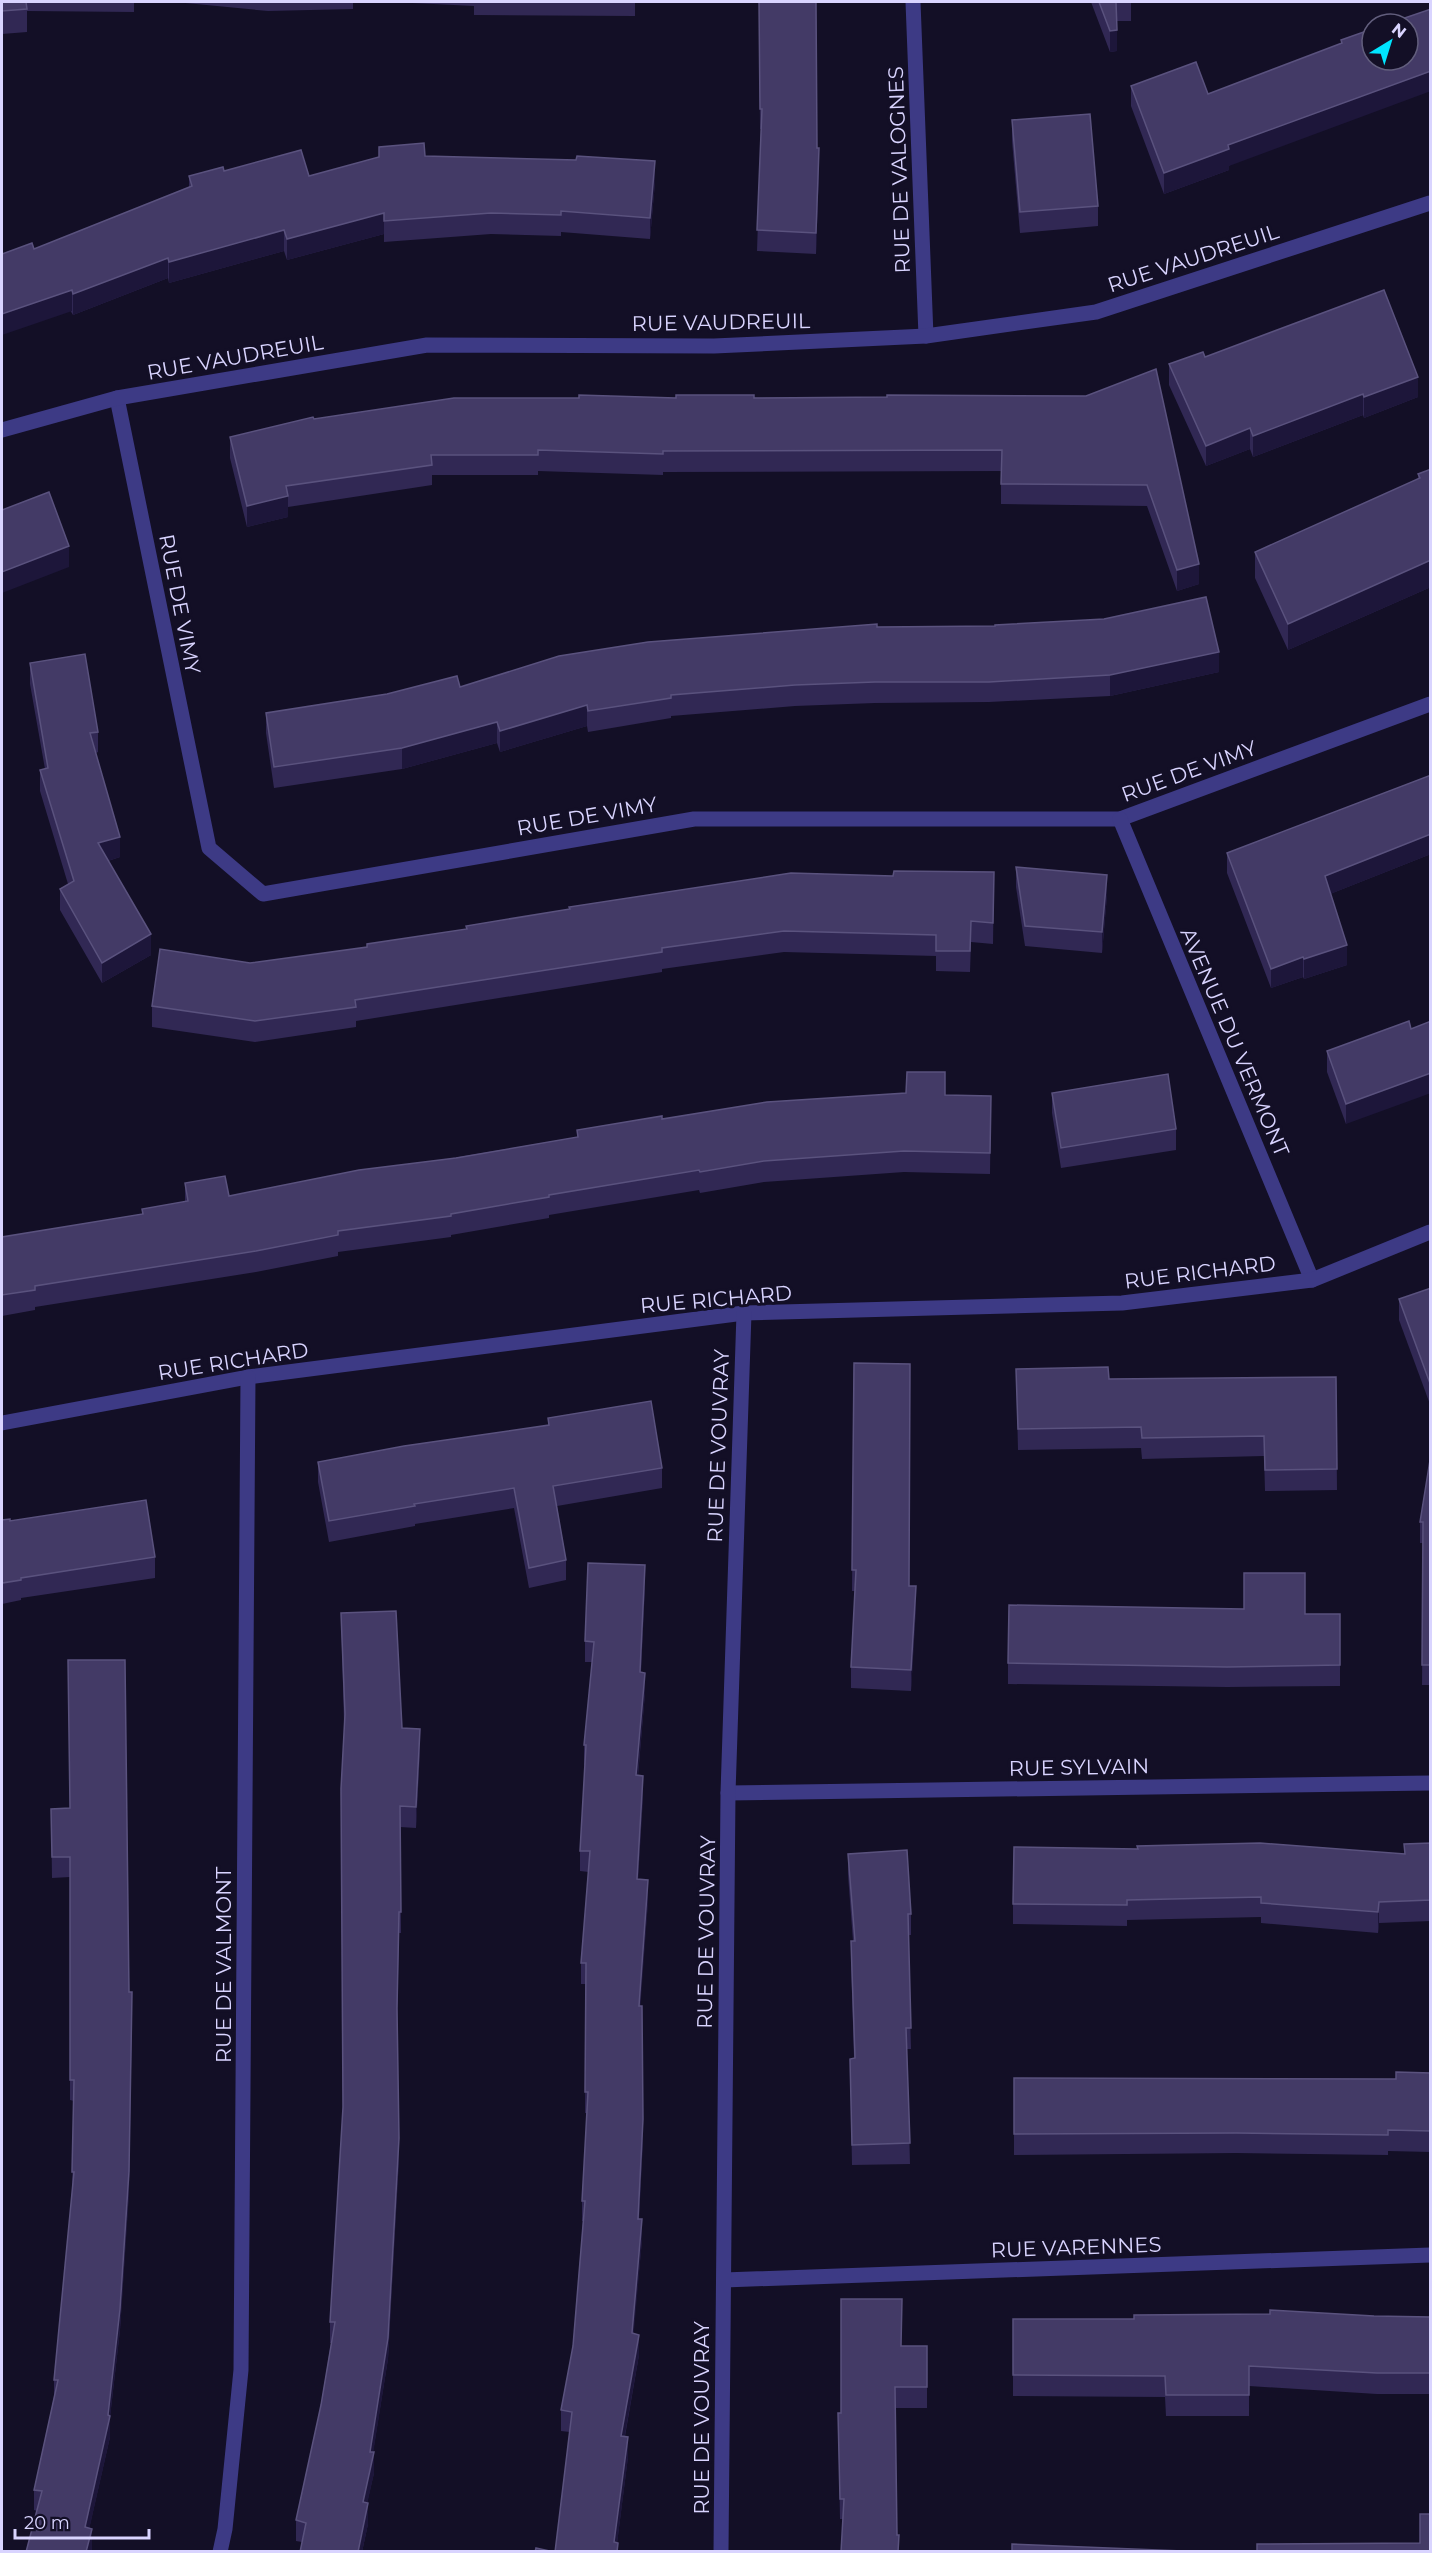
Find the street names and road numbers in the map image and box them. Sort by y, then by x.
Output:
street label: RUE DE VALOGNES [883,66,915,274]
street label: RUE VAUDREUIL [1104,218,1282,297]
street label: RUE VAUDREUIL [632,308,811,336]
street label: RUE VAUDREUIL [145,329,326,385]
street label: RUE DE VIMY [154,532,206,677]
street label: RUE DE VIMY [1118,735,1261,807]
street label: RUE DE VIMY [515,791,660,841]
street label: AVENUE DU VERMONT [1175,924,1295,1160]
street label: RUE RICHARD [1123,1250,1277,1294]
street label: RUE RICHARD [639,1280,793,1318]
street label: RUE RICHARD [156,1337,310,1385]
street label: RUE DE VOUVRAY [702,1348,734,1543]
street label: RUE SYLVAIN [1008,1753,1150,1781]
street label: RUE DE VOUVRAY [692,1834,720,2029]
street label: RUE DE VALMONT [211,1867,236,2063]
street label: RUE VARENNES [990,2232,1162,2262]
street label: RUE DE VOUVRAY [689,2321,714,2515]

